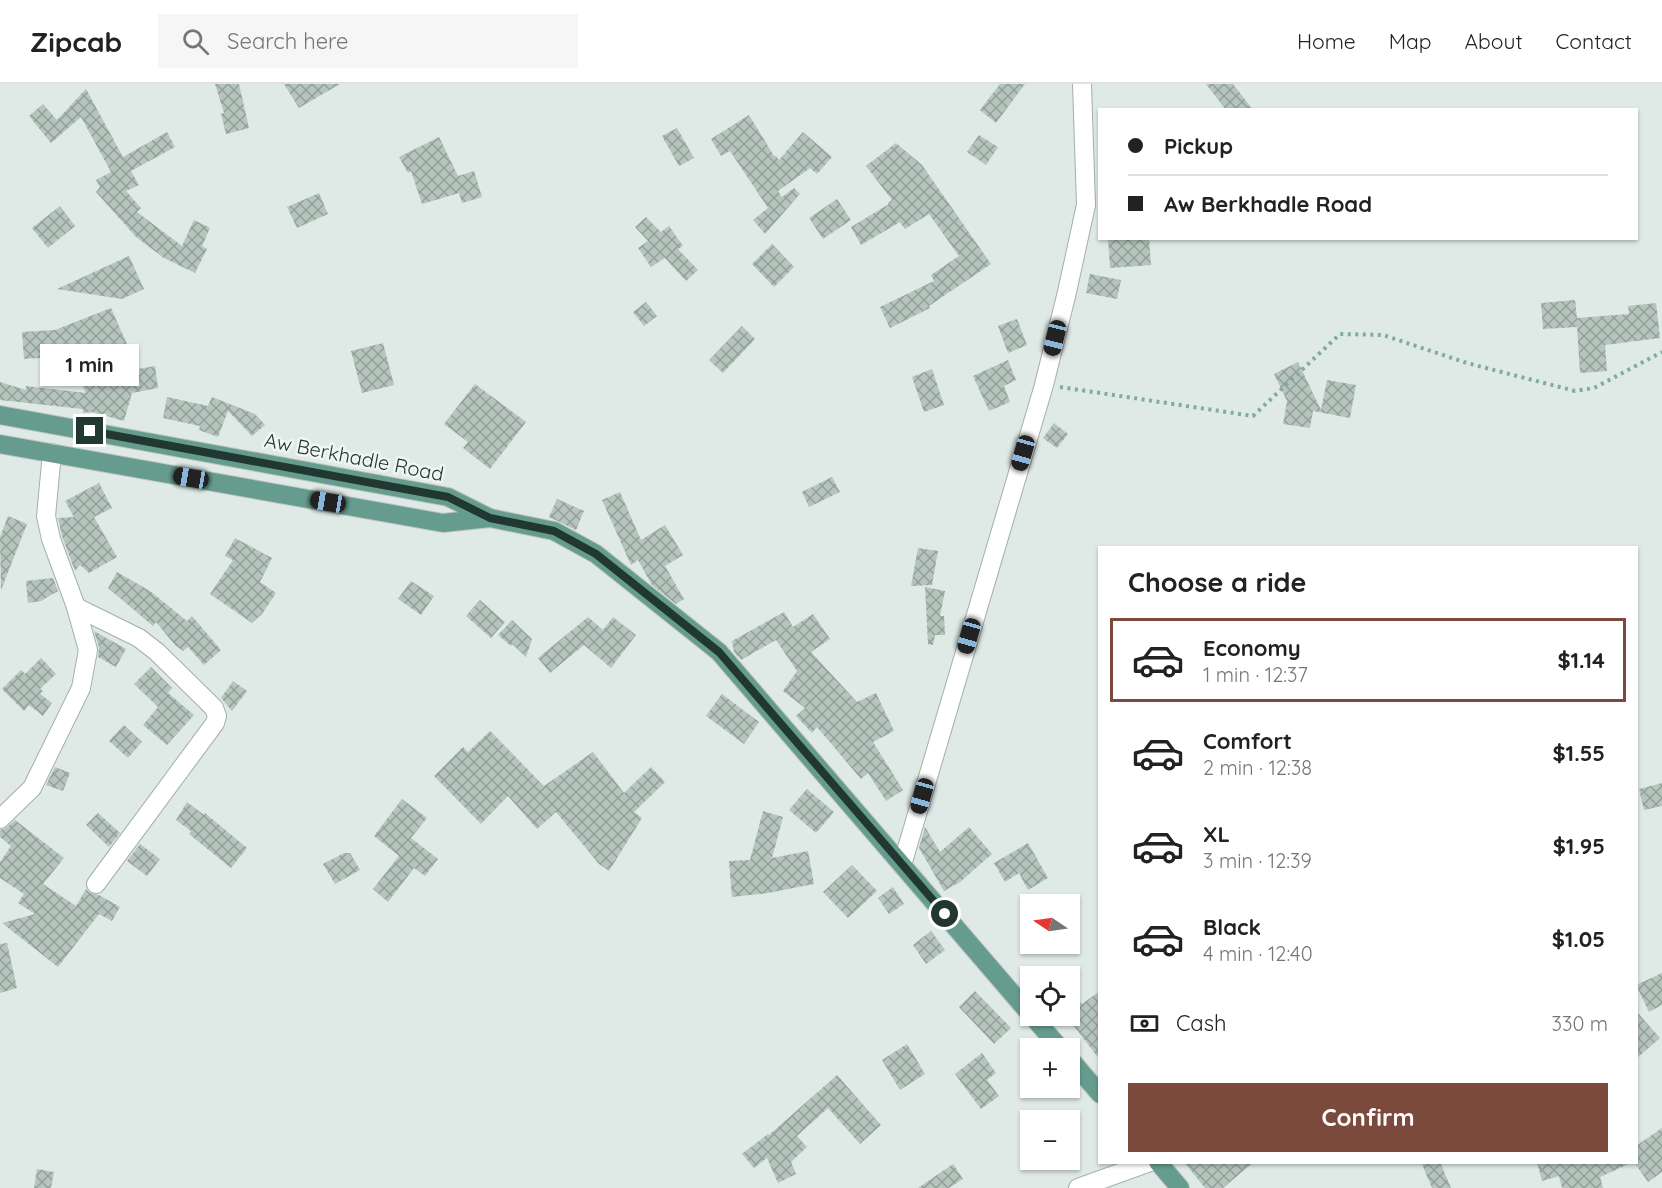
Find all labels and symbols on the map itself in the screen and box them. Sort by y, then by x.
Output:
car [1042,318,1068,358]
callout: 1 min [40,344,140,386]
route end [76,417,103,444]
street label: Aw Berkhadle Road [262,427,446,486]
car [1009,433,1037,473]
car [172,466,210,490]
car [309,490,347,514]
car [955,616,983,656]
car [908,776,936,816]
north arrow [1020,894,1080,954]
route start [931,900,958,927]

